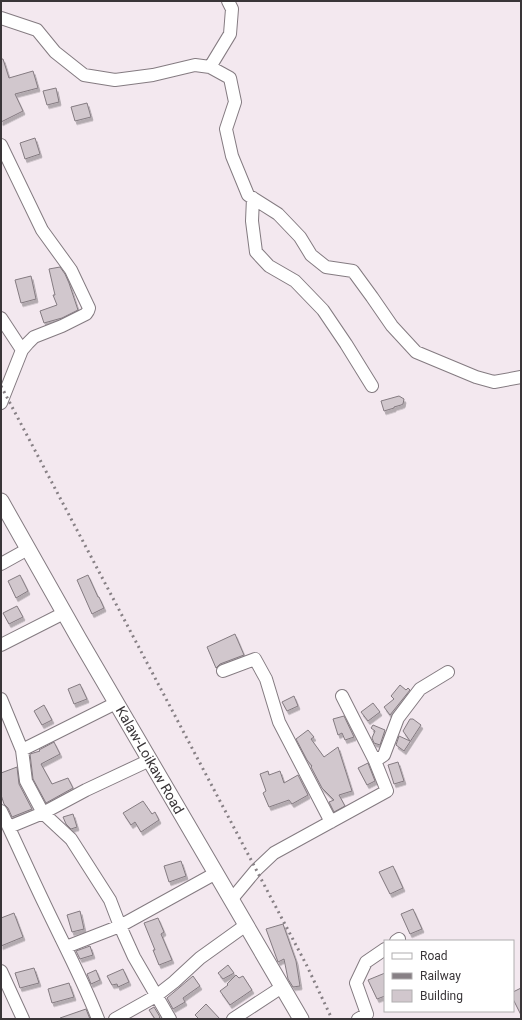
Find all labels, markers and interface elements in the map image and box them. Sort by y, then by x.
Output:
street label: Kalaw-Loikaw Road [113,703,187,817]
legend [384,940,514,1012]
text: Road [420,949,448,963]
text: Railway [420,969,461,983]
text: Building [420,989,463,1003]

